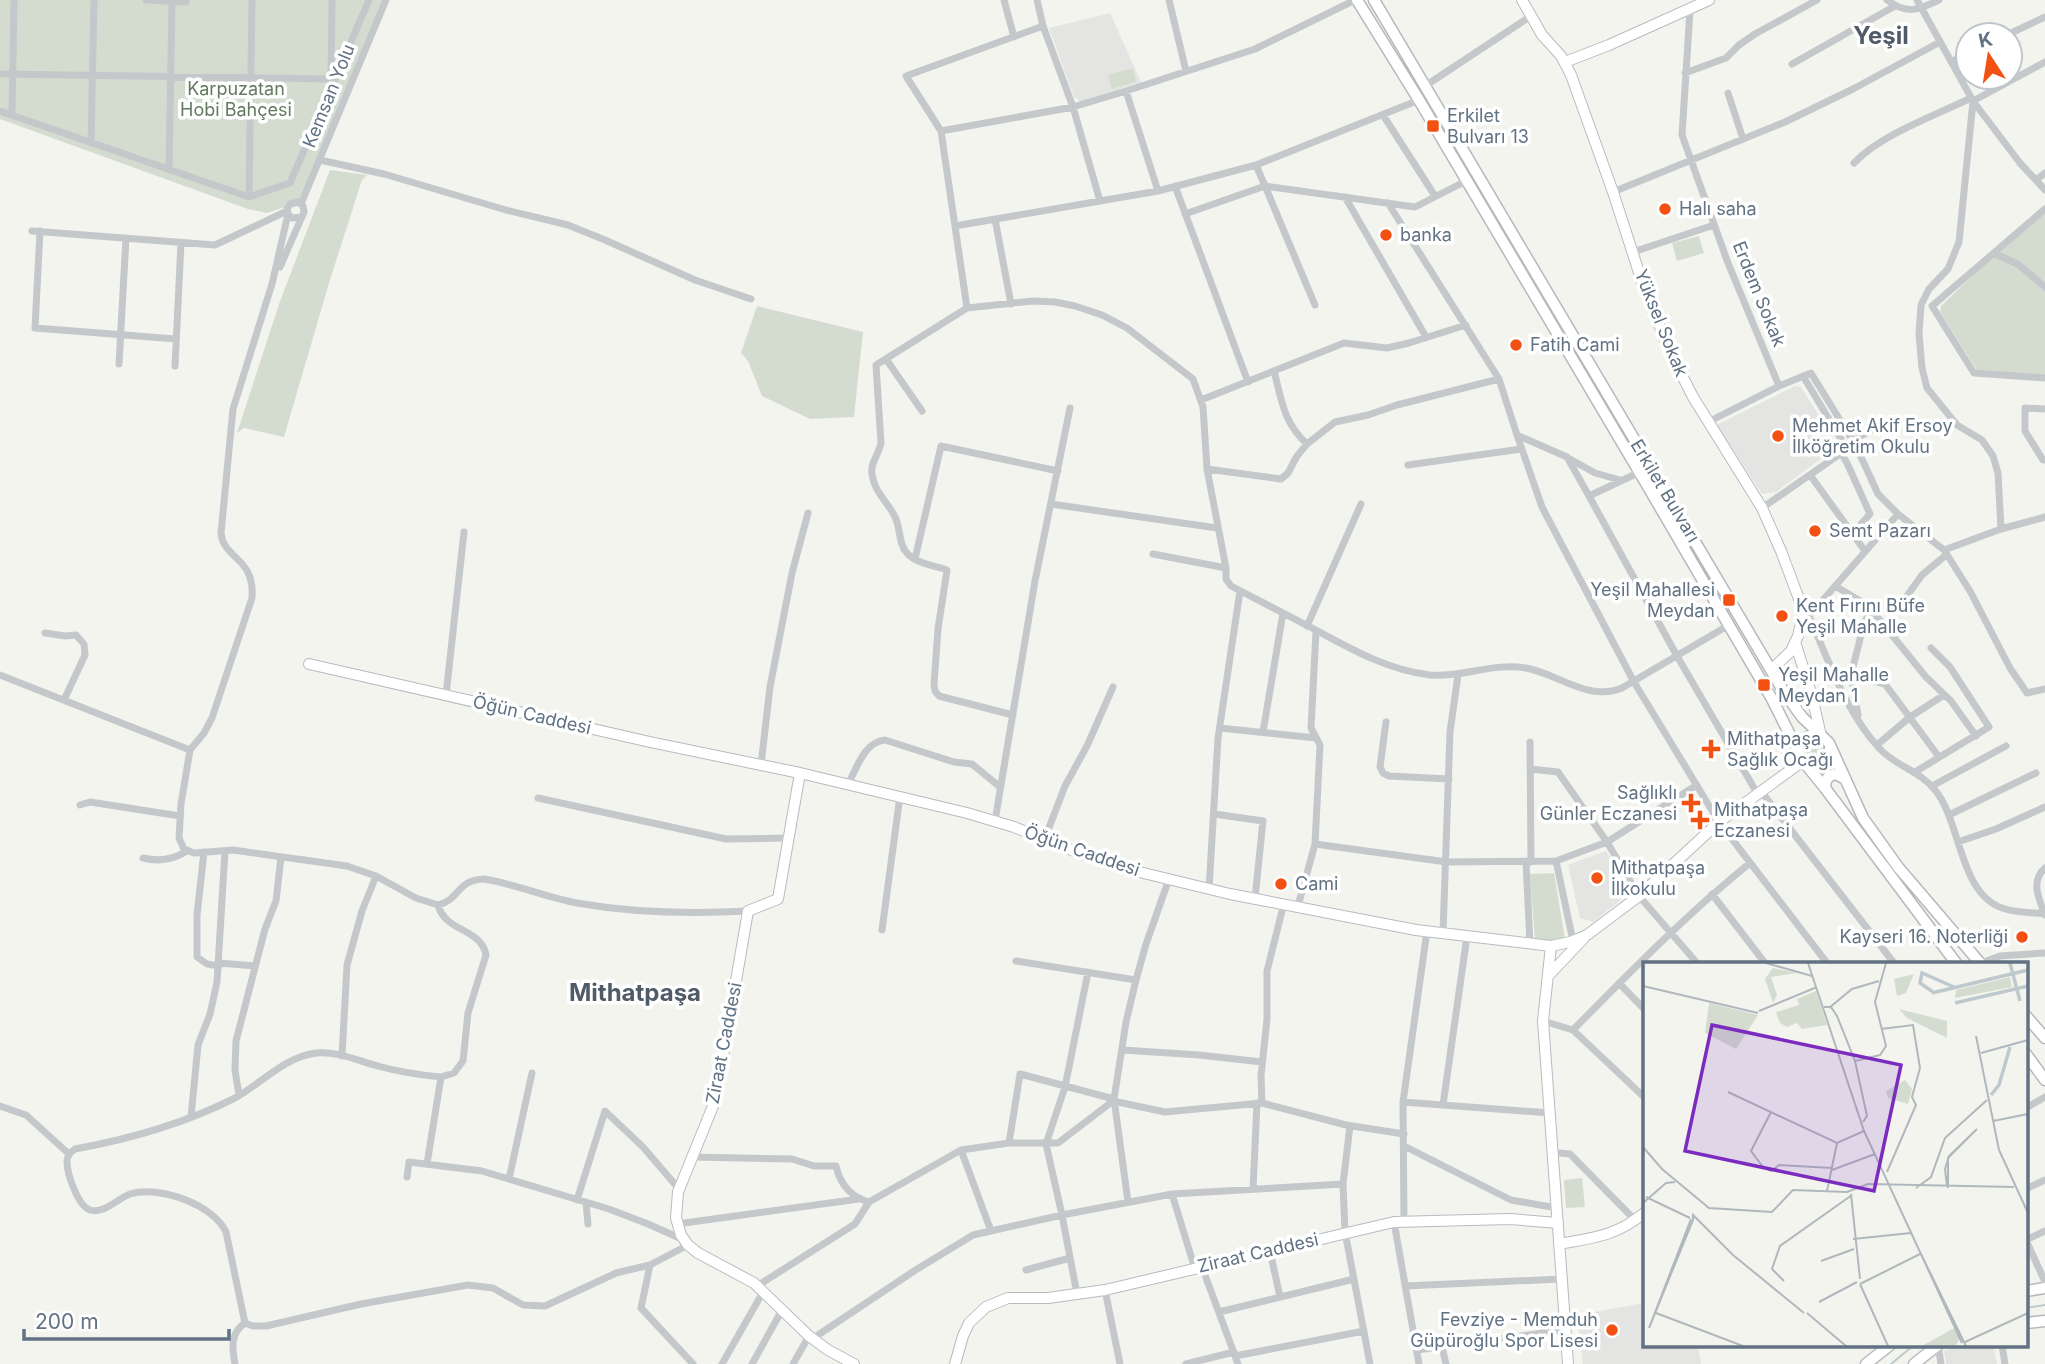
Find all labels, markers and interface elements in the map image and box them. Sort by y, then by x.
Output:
district label: Yeşil [1853,21,1909,50]
north arrow [1954,21,2024,91]
text: K [1976,27,1995,53]
street label: Kemsan Yolu [298,41,359,151]
park label: Karpuzatan Hobi Bahçesi [180,78,292,120]
place label: Erkilet Bulvarı 13 [1447,105,1529,147]
marker: Erkilet Bulvarı 13 [1425,118,1441,134]
place label: Halı saha [1679,198,1757,219]
marker: Halı saha [1657,201,1673,217]
place label: banka [1400,224,1452,245]
marker: banka [1378,227,1394,243]
street label: Erdem Sokak [1729,238,1790,350]
street label: Yüksel Sokak [1630,266,1693,380]
place label: Fatih Cami [1530,334,1620,355]
marker: Fatih Cami [1508,337,1524,353]
place label: Mehmet Akif Ersoy İlköğretim Okulu [1792,415,1953,457]
marker: Mehmet Akif Ersoy İlköğretim Okulu [1770,428,1786,444]
street label: Erkilet Bulvarı [1626,435,1704,546]
place label: Semt Pazarı [1829,520,1931,541]
marker: Semt Pazarı [1807,523,1823,539]
place label: Yeşil Mahallesi Meydan [1590,579,1715,621]
marker: Yeşil Mahallesi Meydan [1721,592,1737,608]
place label: Kent Fırını Büfe Yeşil Mahalle [1796,595,1925,637]
marker: Kent Fırını Büfe Yeşil Mahalle [1774,608,1790,624]
place label: Yeşil Mahalle Meydan 1 [1778,664,1889,706]
marker: Yeşil Mahalle Meydan 1 [1756,677,1772,693]
street label: Öğün Caddesi [471,690,594,738]
place label: Mithatpaşa Sağlık Ocağı [1727,728,1833,770]
marker: Mithatpaşa Sağlık Ocağı [1701,739,1721,759]
place label: Sağlıklı Günler Eczanesi [1540,782,1677,824]
marker: Sağlıklı Günler Eczanesi [1683,795,1699,811]
place label: Mithatpaşa Eczanesi [1714,799,1808,841]
marker: Mithatpaşa Eczanesi [1692,812,1708,828]
street label: Öğün Caddesi [1022,820,1143,880]
place label: Mithatpaşa İlkokulu [1611,857,1705,899]
marker: Mithatpaşa İlkokulu [1589,870,1605,886]
place label: Cami [1295,873,1338,894]
marker: Cami [1273,876,1289,892]
place label: Kayseri 16. Noterliği [1840,926,2008,947]
marker: Kayseri 16. Noterliği [2014,929,2030,945]
inset map [1643,962,2028,1346]
district label: Mithatpaşa [569,978,701,1007]
street label: Ziraat Caddesi [701,980,746,1105]
street label: Ziraat Caddesi [1195,1228,1320,1277]
scale bar [24,1298,229,1342]
text: 200 m [35,1309,99,1334]
place label: Fevziye - Memduh Güpüroğlu Spor Lisesi [1410,1309,1598,1351]
marker: Fevziye - Memduh Güpüroğlu Spor Lisesi [1604,1322,1620,1338]

